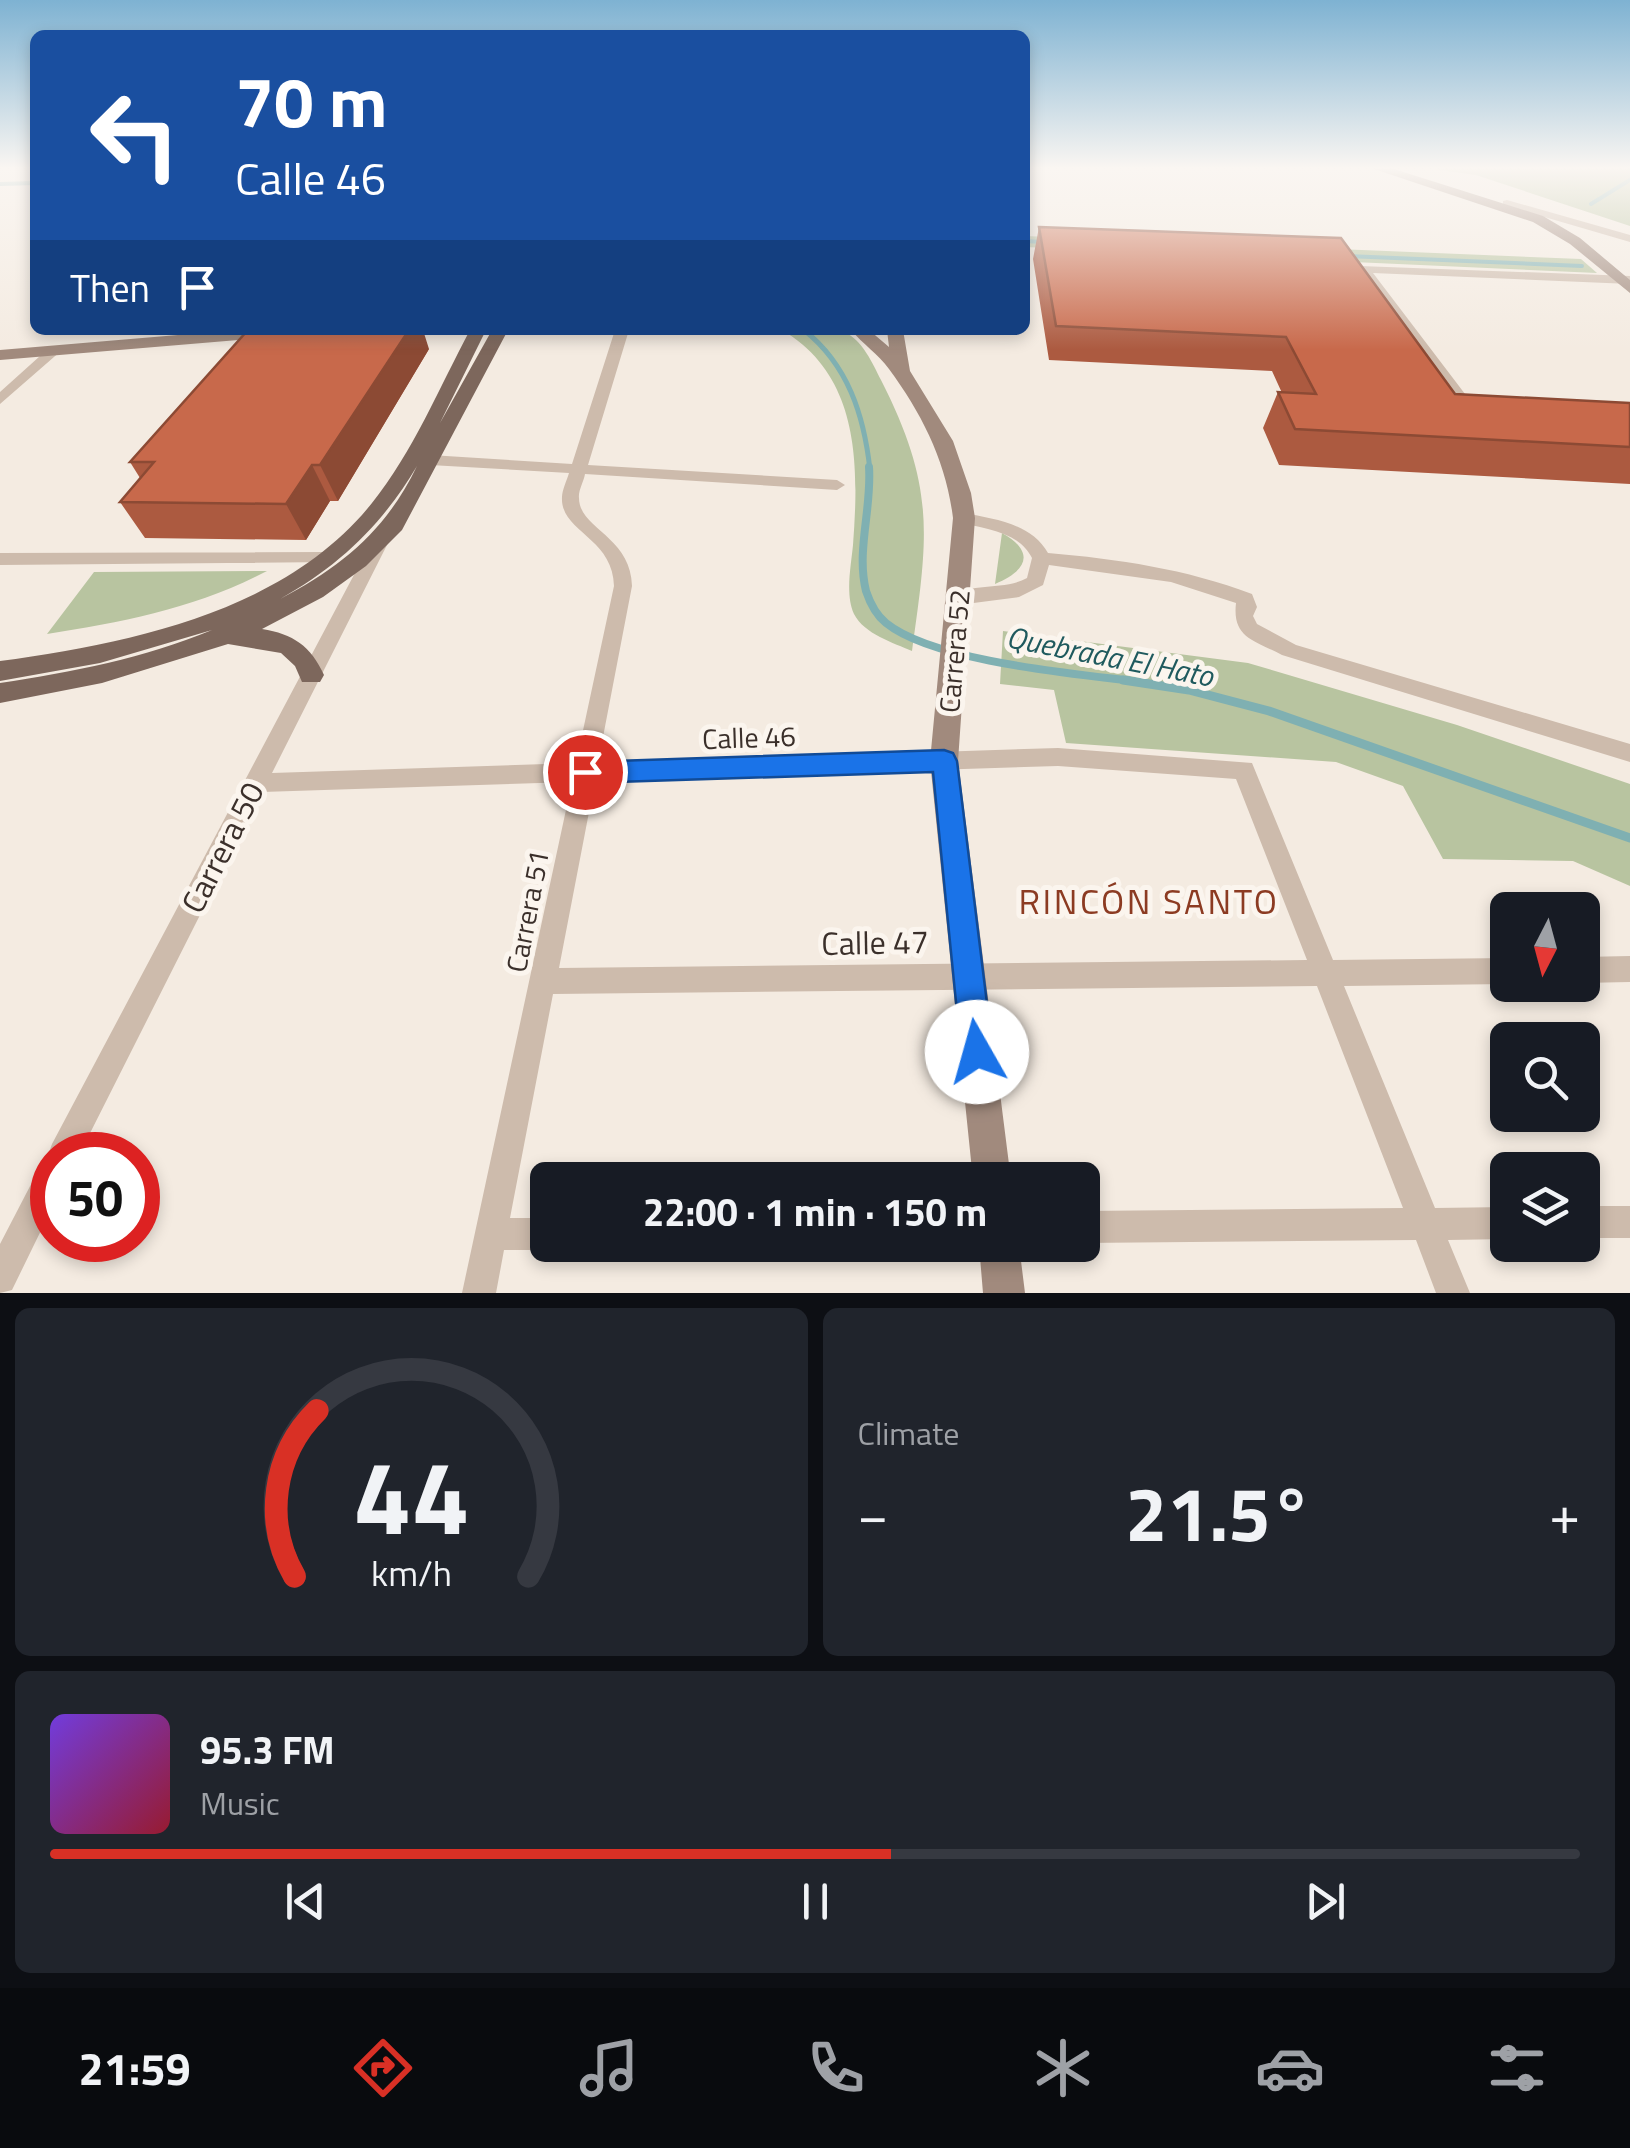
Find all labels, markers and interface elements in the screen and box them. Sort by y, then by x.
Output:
text: 70 m [235,48,388,154]
icon: left [70,70,200,200]
text: Calle 46 [235,144,386,212]
text: Then [70,259,150,317]
icon: arrive [170,260,225,315]
street label: Carrera 52 [927,587,981,715]
water label: Quebrada El Hato [1003,613,1218,699]
street label: Calle 46 [701,714,797,760]
pin [543,730,628,815]
icon: arrive [558,745,613,800]
street label: Carrera 50 [169,773,275,921]
street label: Carrera 51 [494,846,560,976]
district label: RINCÓN SANTO [1019,874,1279,928]
north arrow [1490,892,1600,1002]
map controls [1490,892,1600,1262]
street label: Calle 47 [821,917,929,967]
position arrow [925,1000,1029,1104]
button: search [1490,1022,1600,1132]
speed limit sign: 50 [30,1132,160,1262]
button: layers [1490,1152,1600,1262]
text: 22:00 · 1 min · 150 m [643,1183,987,1241]
text: Climate [858,1409,959,1457]
text: 44 [353,1416,469,1574]
text: 21.5° [1125,1456,1312,1570]
text: − [858,1472,888,1555]
text: + [1549,1472,1580,1555]
text: km/h [371,1545,452,1600]
text: 95.3 FM [200,1721,335,1779]
text: Music [200,1779,280,1827]
icon: previous [278,1874,333,1929]
icon: pause [788,1874,843,1929]
icon: next [1298,1874,1353,1929]
icon: directions [348,2033,418,2103]
icon: music [574,2033,644,2103]
icon: phone [801,2033,871,2103]
icon: climate [1028,2033,1098,2103]
icon: car [1255,2033,1325,2103]
icon: filters [1482,2033,1552,2103]
text: 21:59 [78,2034,191,2102]

